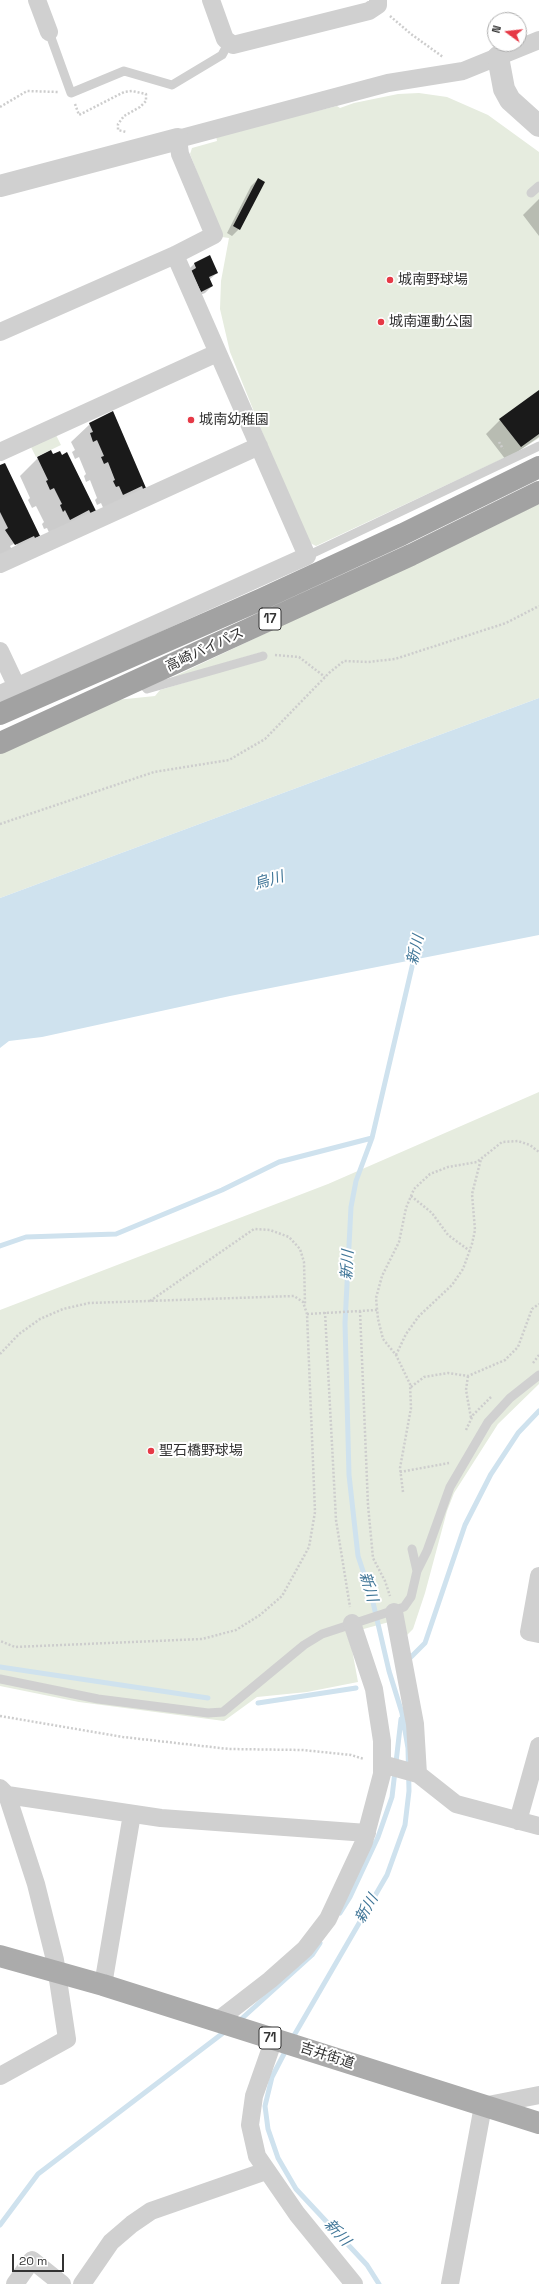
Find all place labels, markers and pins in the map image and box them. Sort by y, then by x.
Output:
place label: 城南野球場 [398,272,468,288]
marker: 城南野球場 [385,275,395,285]
place label: 城南運動公園 [389,314,473,330]
marker: 城南運動公園 [376,317,386,327]
place label: 城南幼稚園 [199,412,269,428]
marker: 城南幼稚園 [186,415,196,425]
place label: 聖石橋野球場 [159,1443,243,1459]
marker: 聖石橋野球場 [146,1446,156,1456]

